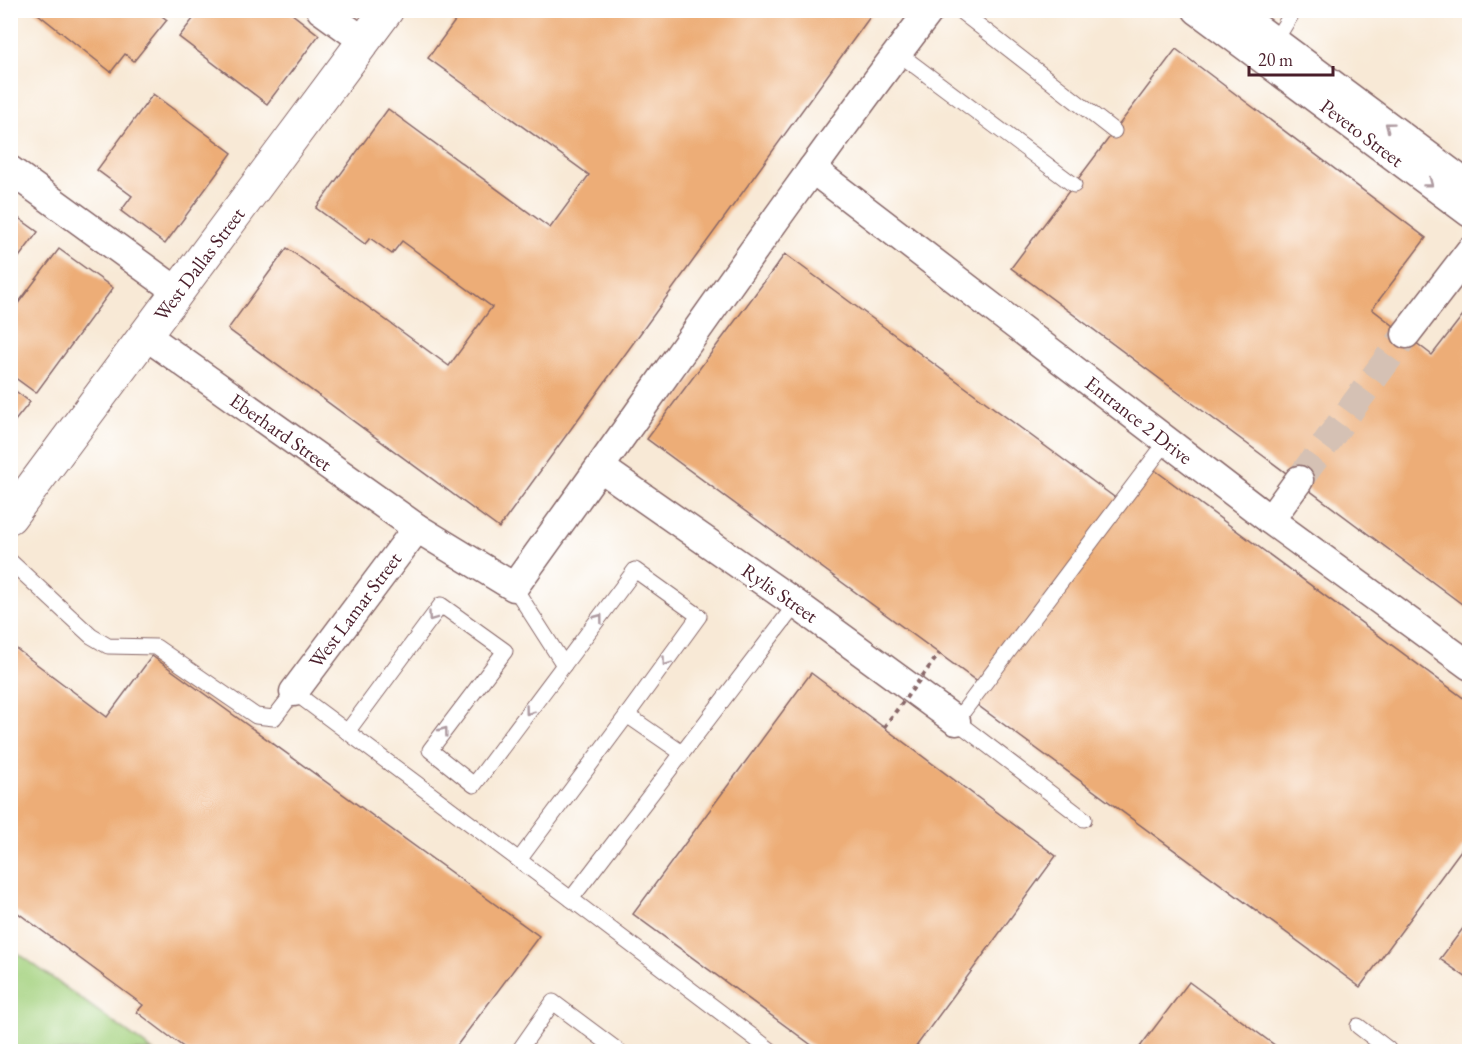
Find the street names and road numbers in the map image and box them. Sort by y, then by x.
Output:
street label: Peveto Street [1315,93,1410,173]
street label: West Dallas Street [148,201,251,326]
street label: Entrance 2 Drive [1080,370,1198,470]
street label: Eberhard Street [225,387,338,477]
street label: West Lamar Street [303,546,408,673]
street label: Rylis Street [737,557,824,629]

